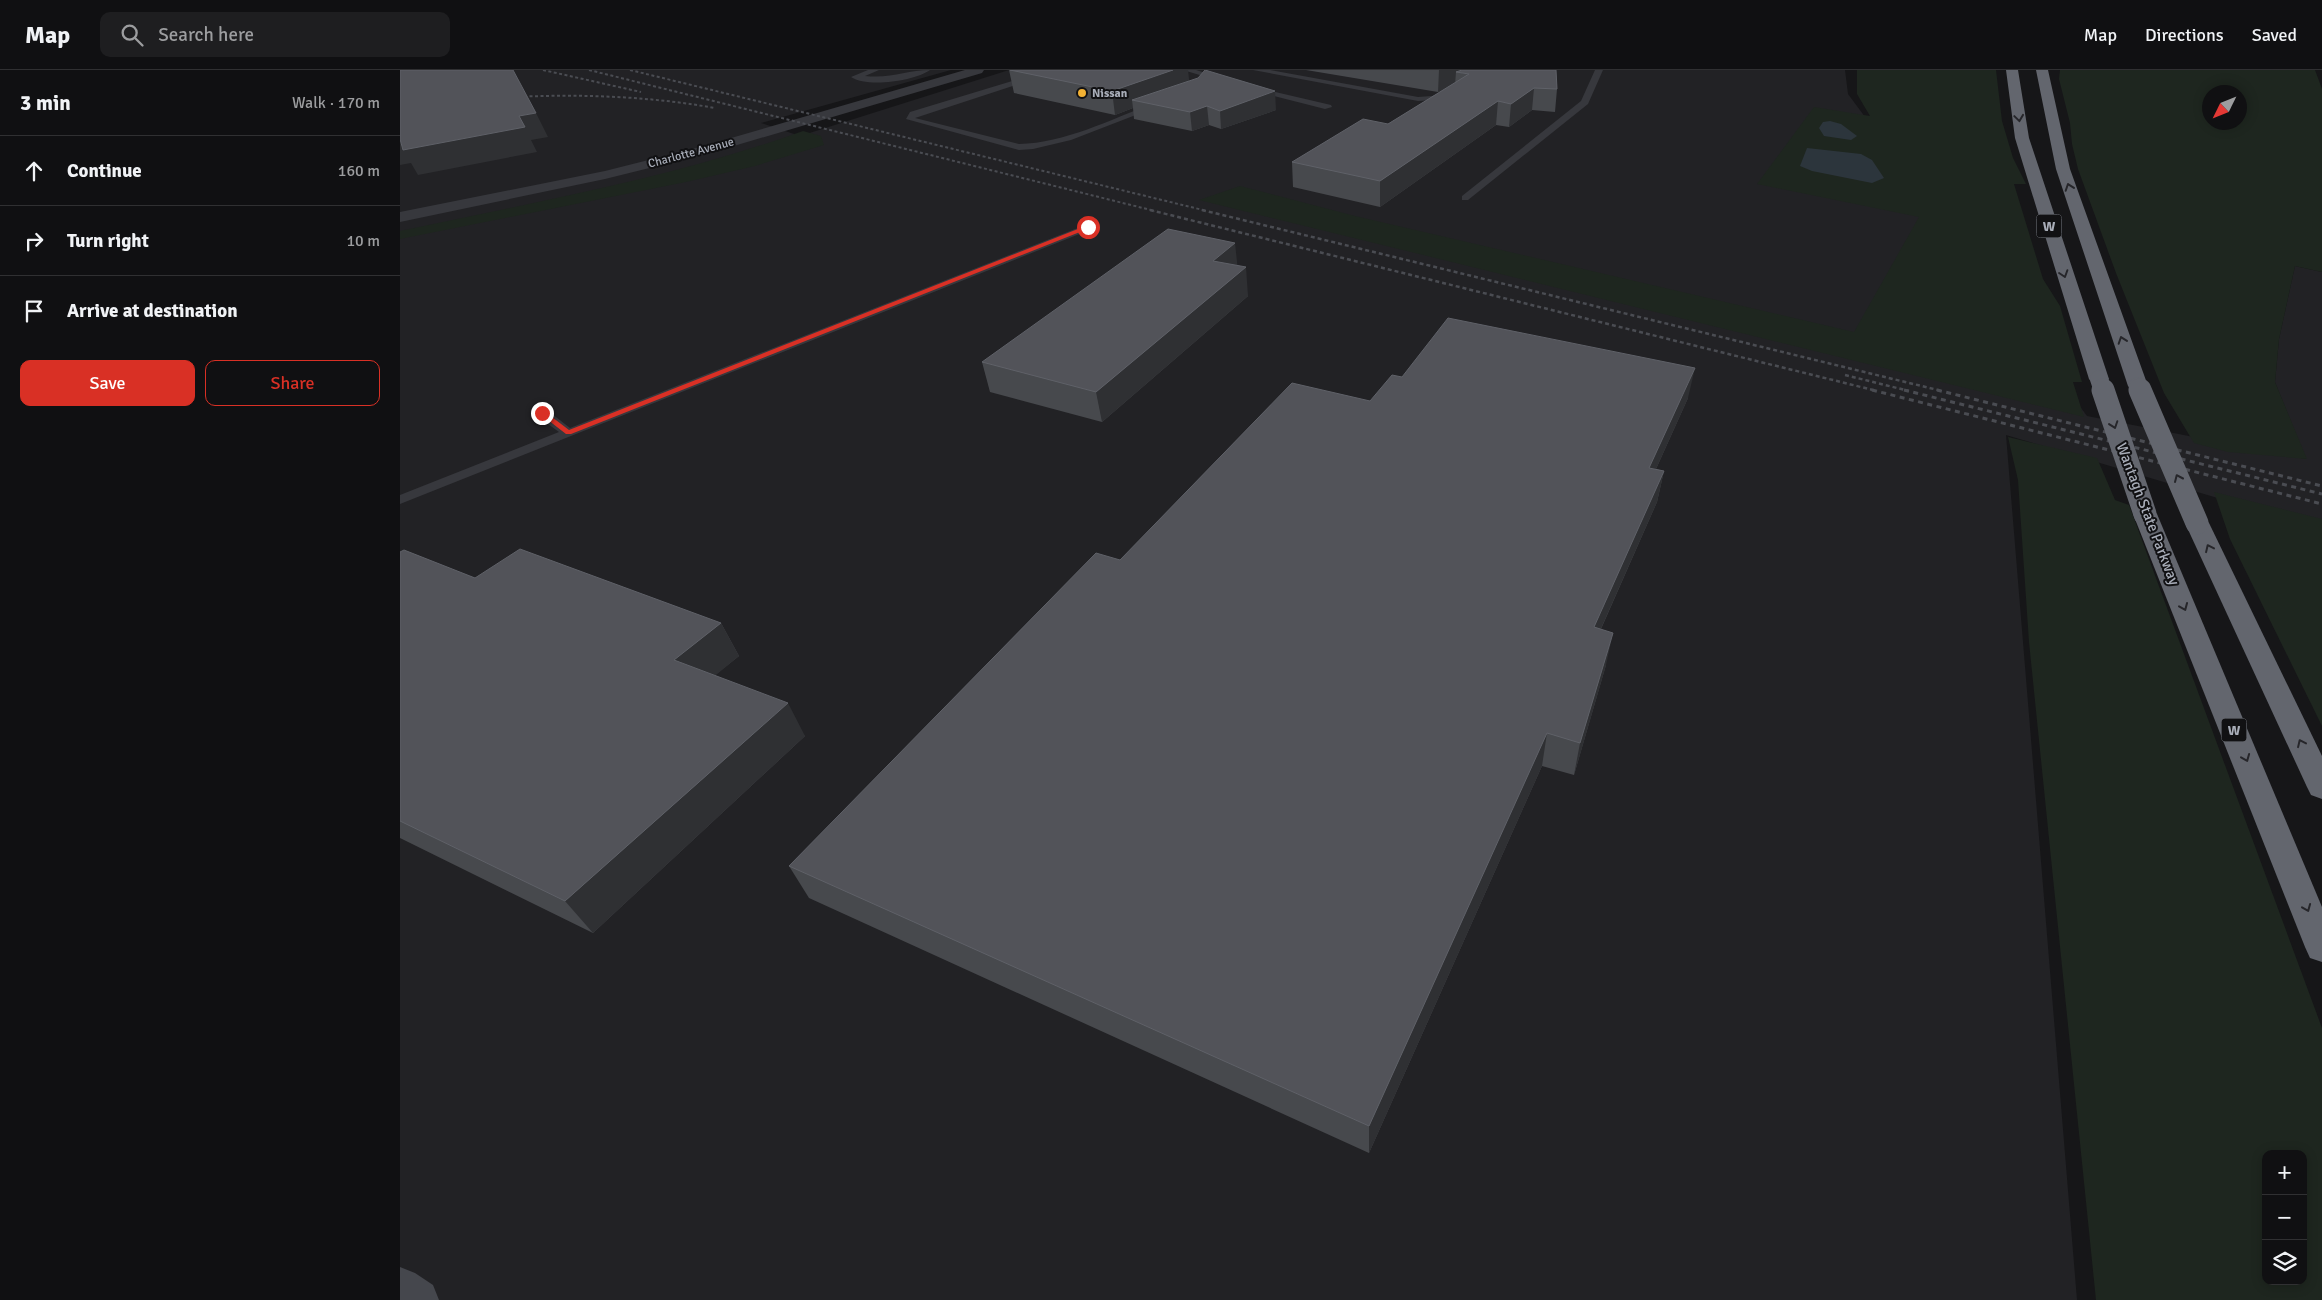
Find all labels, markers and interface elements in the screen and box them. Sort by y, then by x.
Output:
search box [100,12,450,57]
text: Map [25,20,70,50]
icon: search [118,21,146,49]
text: Search here [158,23,254,47]
text: Map [2084,24,2117,46]
text: Directions [2145,24,2224,46]
text: Saved [2252,24,2297,46]
north arrow [2202,85,2247,130]
place label: Nissan [1092,86,1128,101]
marker: Nissan [1076,87,1088,99]
text: 3 min [20,90,71,116]
text: Walk · 170 m [292,93,380,113]
one-way arrow [2013,114,2023,123]
street label: Charlotte Avenue [646,134,736,172]
icon: ahead [20,157,48,185]
text: Continue [67,159,142,183]
text: 160 m [338,161,380,181]
one-way arrow [2065,183,2075,191]
road number: W [2036,214,2062,238]
route start [1077,216,1100,239]
icon: right [20,227,48,255]
text: Turn right [67,229,149,253]
text: 10 m [346,231,380,251]
one-way arrow [2059,269,2069,278]
icon: arrive [20,297,48,325]
text: Arrive at destination [67,299,238,323]
one-way arrow [2118,337,2128,345]
button: Save [20,360,195,406]
button: Share [205,360,380,406]
route end [531,402,554,425]
one-way arrow [2109,420,2119,429]
street label: Wantagh State Parkway [2113,440,2183,588]
one-way arrow [2174,474,2184,483]
one-way arrow [2205,544,2216,553]
one-way arrow [2178,603,2188,611]
road number: W [2222,718,2246,742]
one-way arrow [2297,739,2307,748]
one-way arrow [2239,753,2250,762]
one-way arrow [2300,903,2311,912]
map controls [2262,1150,2307,1285]
button: + [2262,1150,2307,1195]
button: − [2262,1195,2307,1240]
button: layers [2262,1240,2307,1285]

